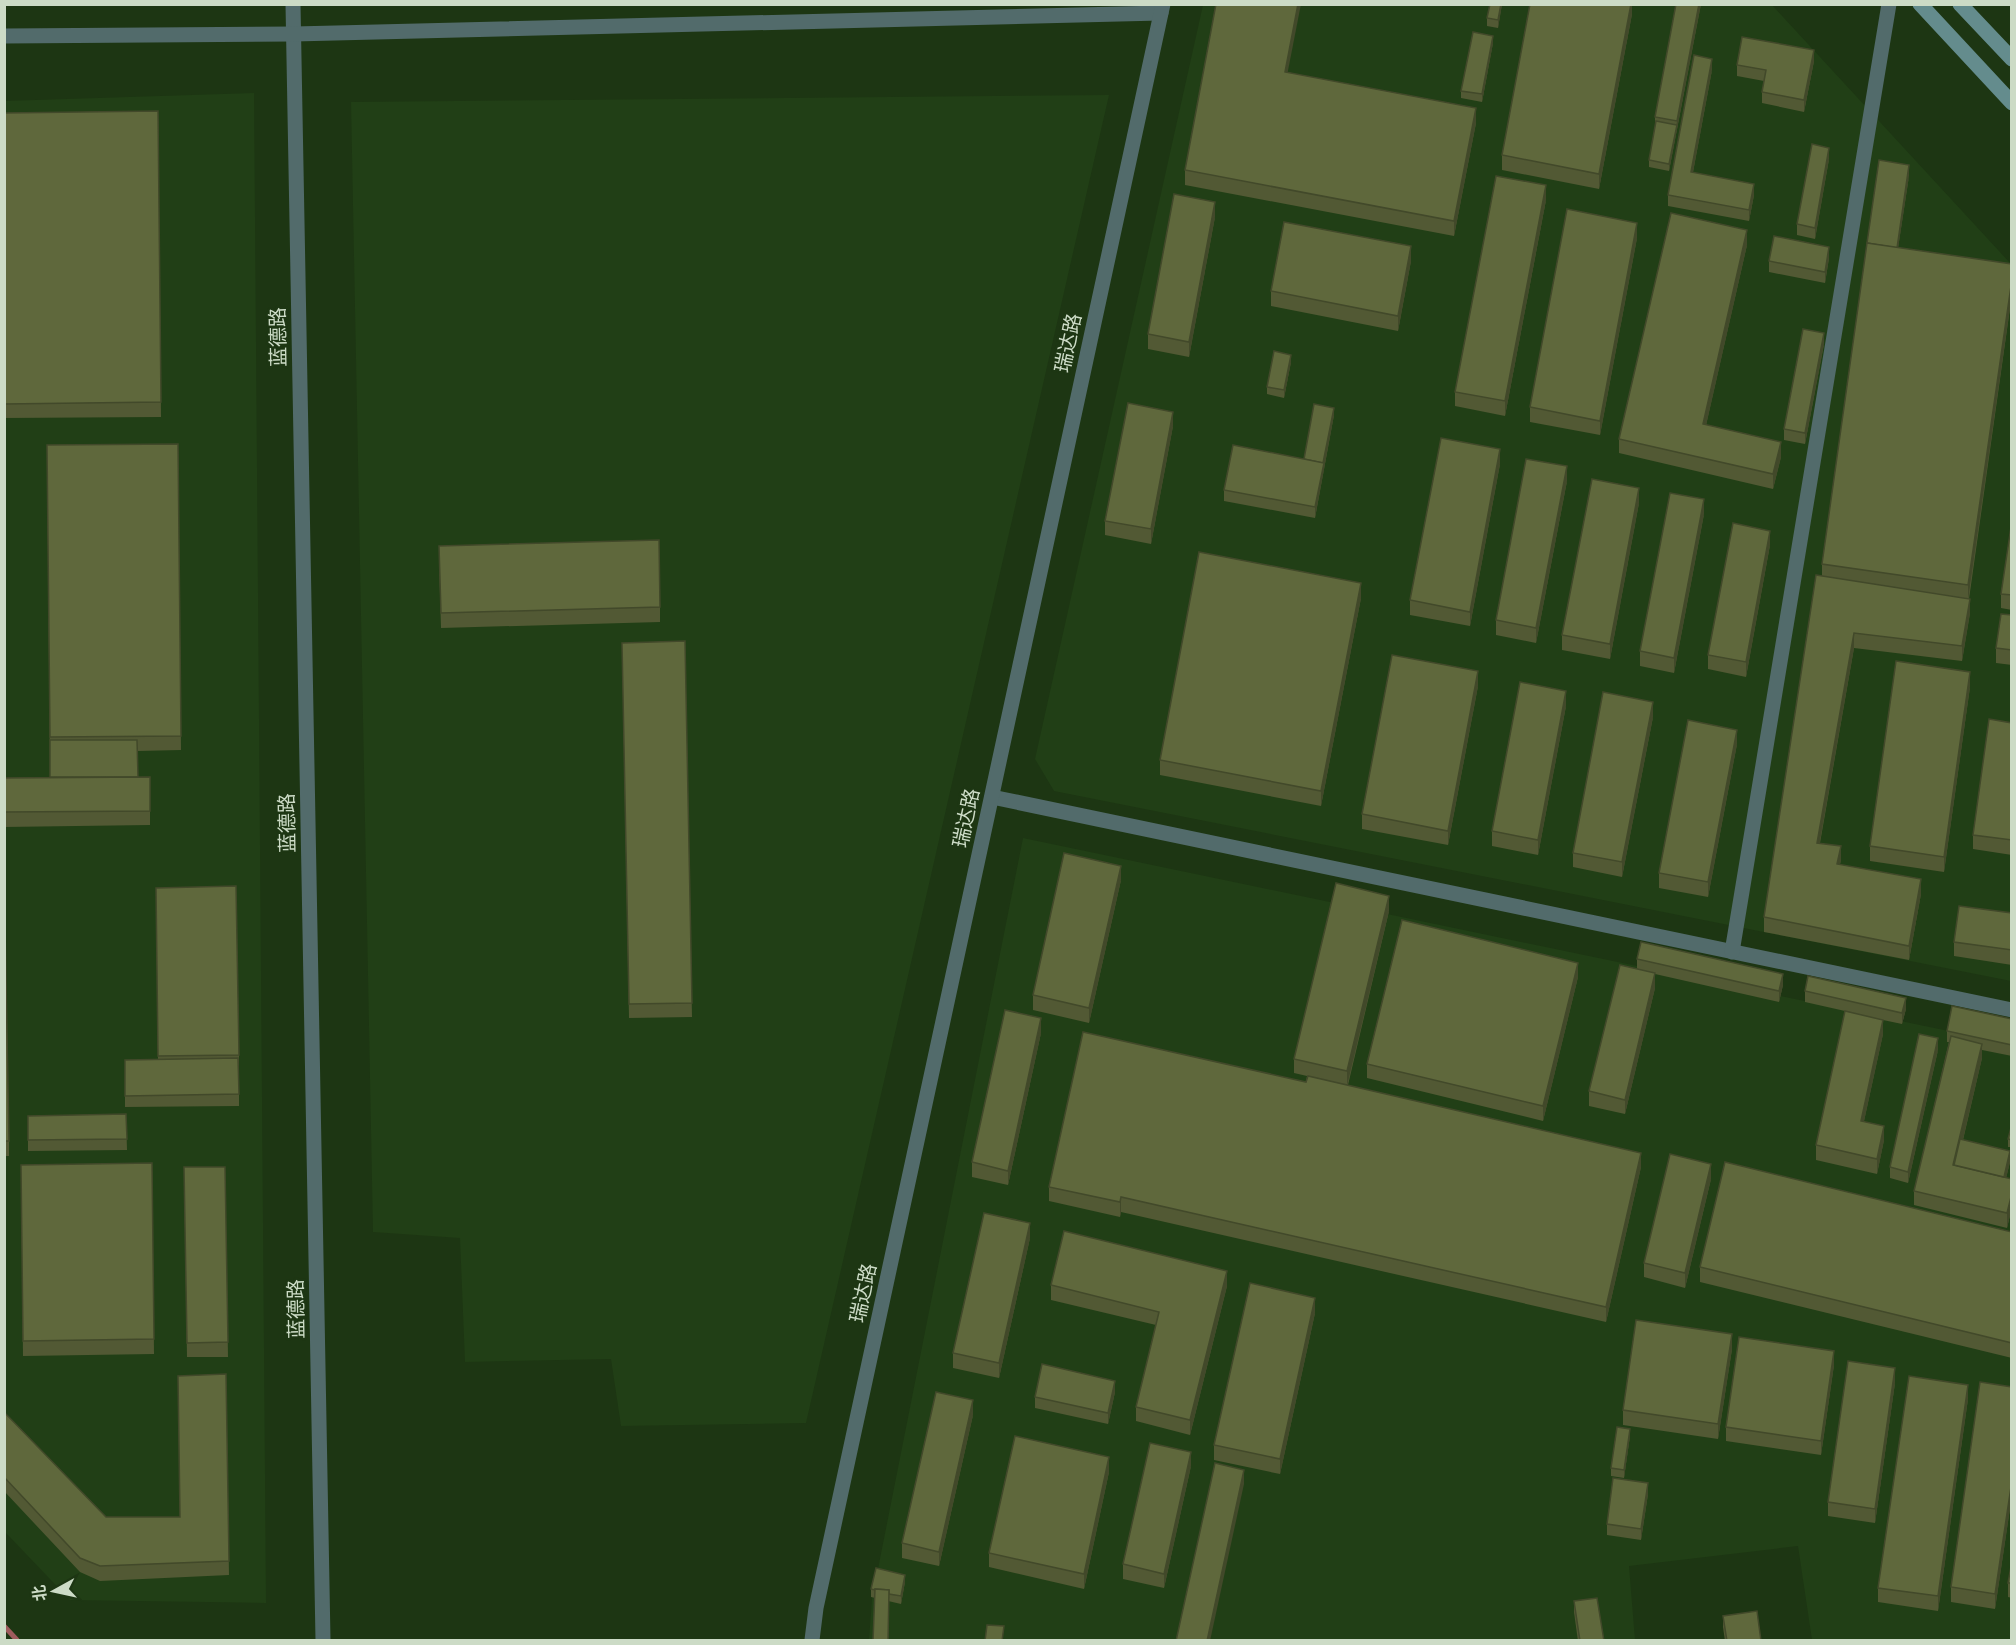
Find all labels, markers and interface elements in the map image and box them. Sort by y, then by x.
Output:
street label: 蓝德路 [265,307,291,367]
street label: 瑞达路 [1050,311,1086,375]
street label: 瑞达路 [948,786,984,850]
street label: 蓝德路 [274,793,300,853]
street label: 瑞达路 [845,1261,881,1325]
street label: 蓝德路 [283,1279,309,1339]
north arrow [24,1561,84,1621]
text: 北 [29,1584,50,1602]

